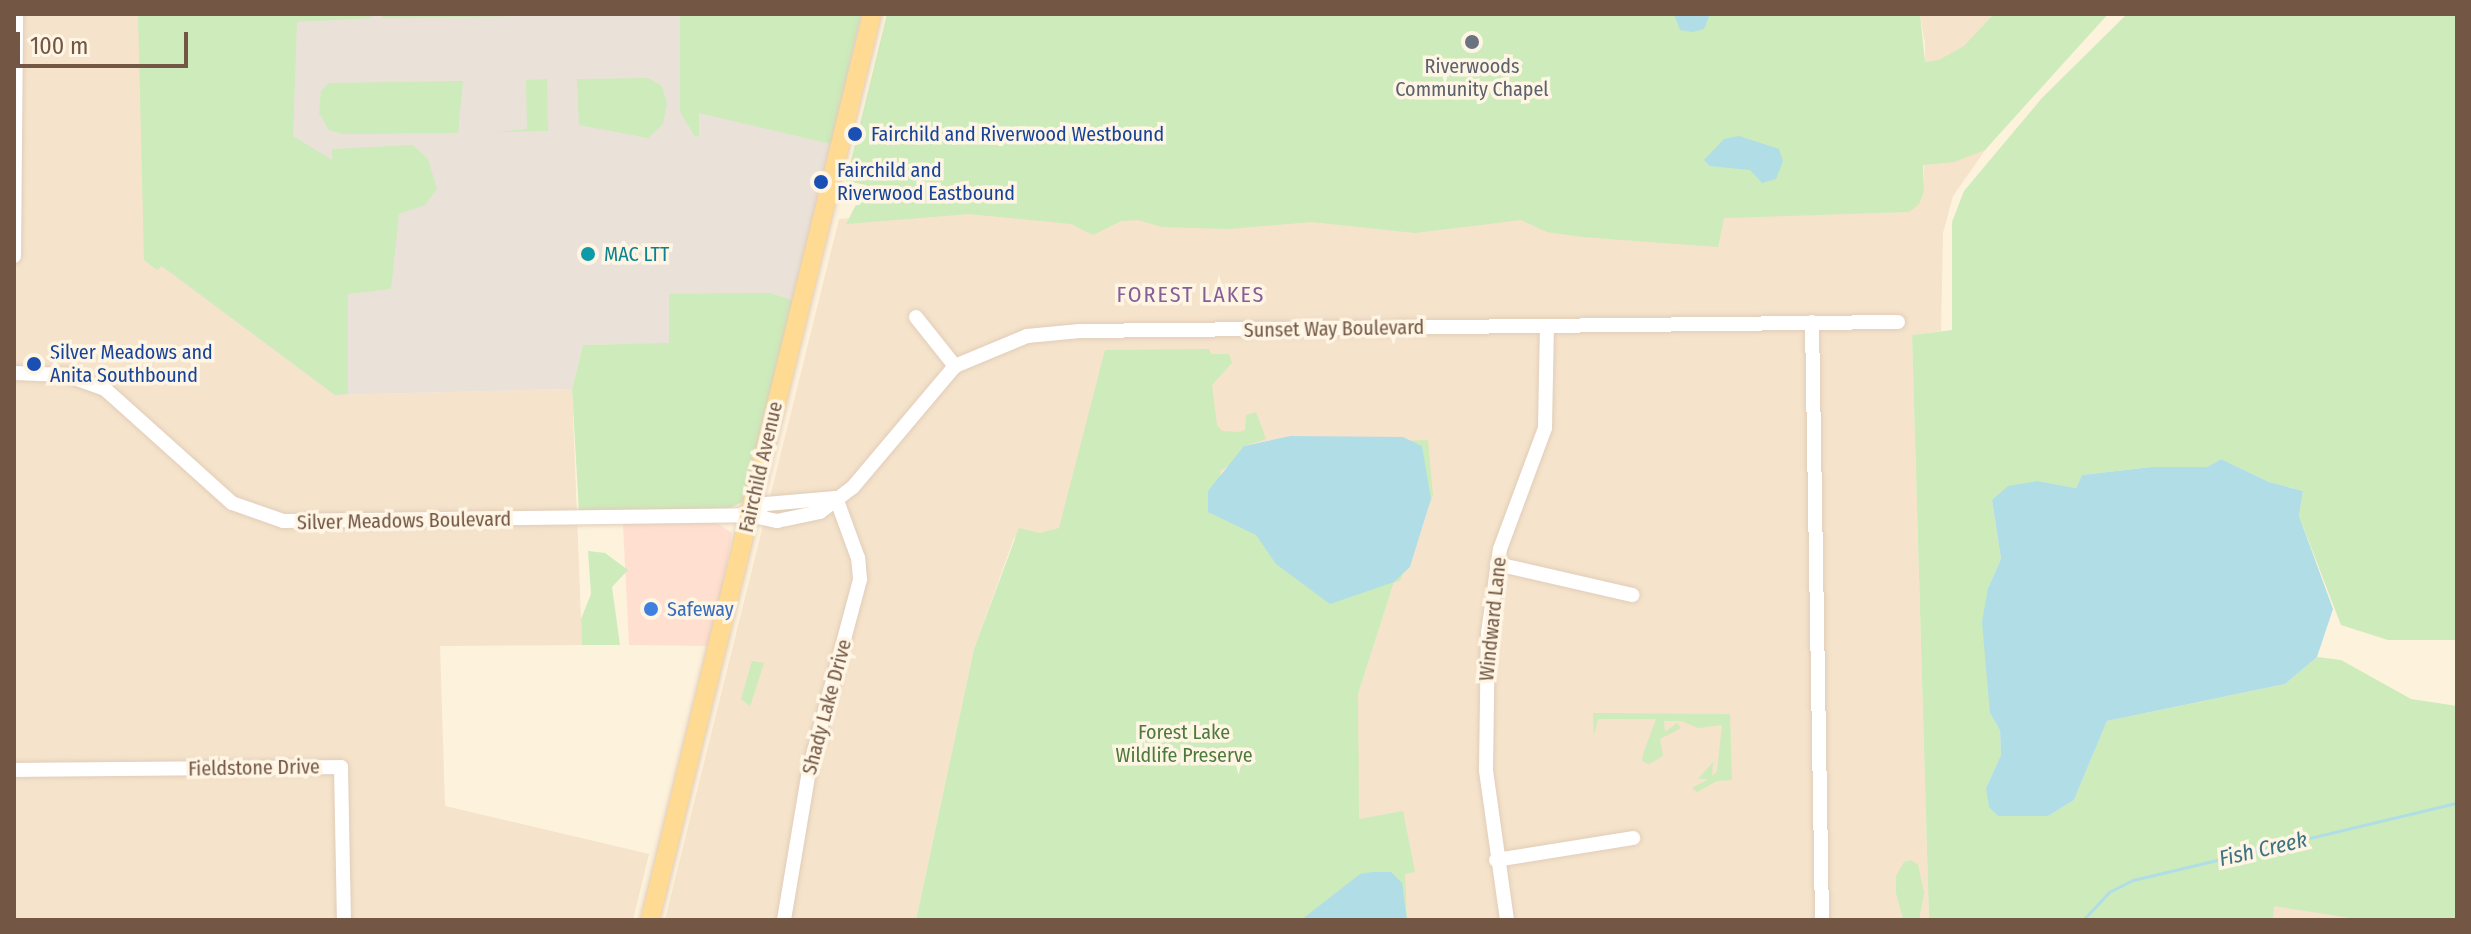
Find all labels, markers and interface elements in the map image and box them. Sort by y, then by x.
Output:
scale bar [20,16,192,66]
text: 100 m [30,32,88,60]
marker: Riverwoods Community Chapel [1463,33,1481,51]
place label: Riverwoods Community Chapel [1395,54,1549,101]
place label: Fairchild and Riverwood Westbound [871,122,1164,146]
marker: Fairchild and Riverwood Westbound [846,125,864,143]
place label: Fairchild and Riverwood Eastbound [837,158,1015,205]
marker: Fairchild and Riverwood Eastbound [812,173,830,191]
place label: MAC LTT [604,242,669,266]
marker: MAC LTT [579,245,597,263]
district label: FOREST LAKES [1117,282,1265,308]
street label: Sunset Way Boulevard [1244,315,1424,343]
place label: Silver Meadows and Anita Southbound [50,340,213,387]
marker: Silver Meadows and Anita Southbound [25,355,43,373]
street label: Fairchild Avenue [734,399,788,535]
street label: Silver Meadows Boulevard [297,507,511,535]
street label: Windward Lane [1475,556,1511,682]
place label: Safeway [667,597,734,621]
marker: Safeway [642,600,660,618]
street label: Shady Lake Drive [797,637,857,777]
park label: Forest Lake Wildlife Preserve [1115,721,1253,768]
street label: Fieldstone Drive [188,755,320,781]
water label: Fish Creek [2216,826,2310,872]

